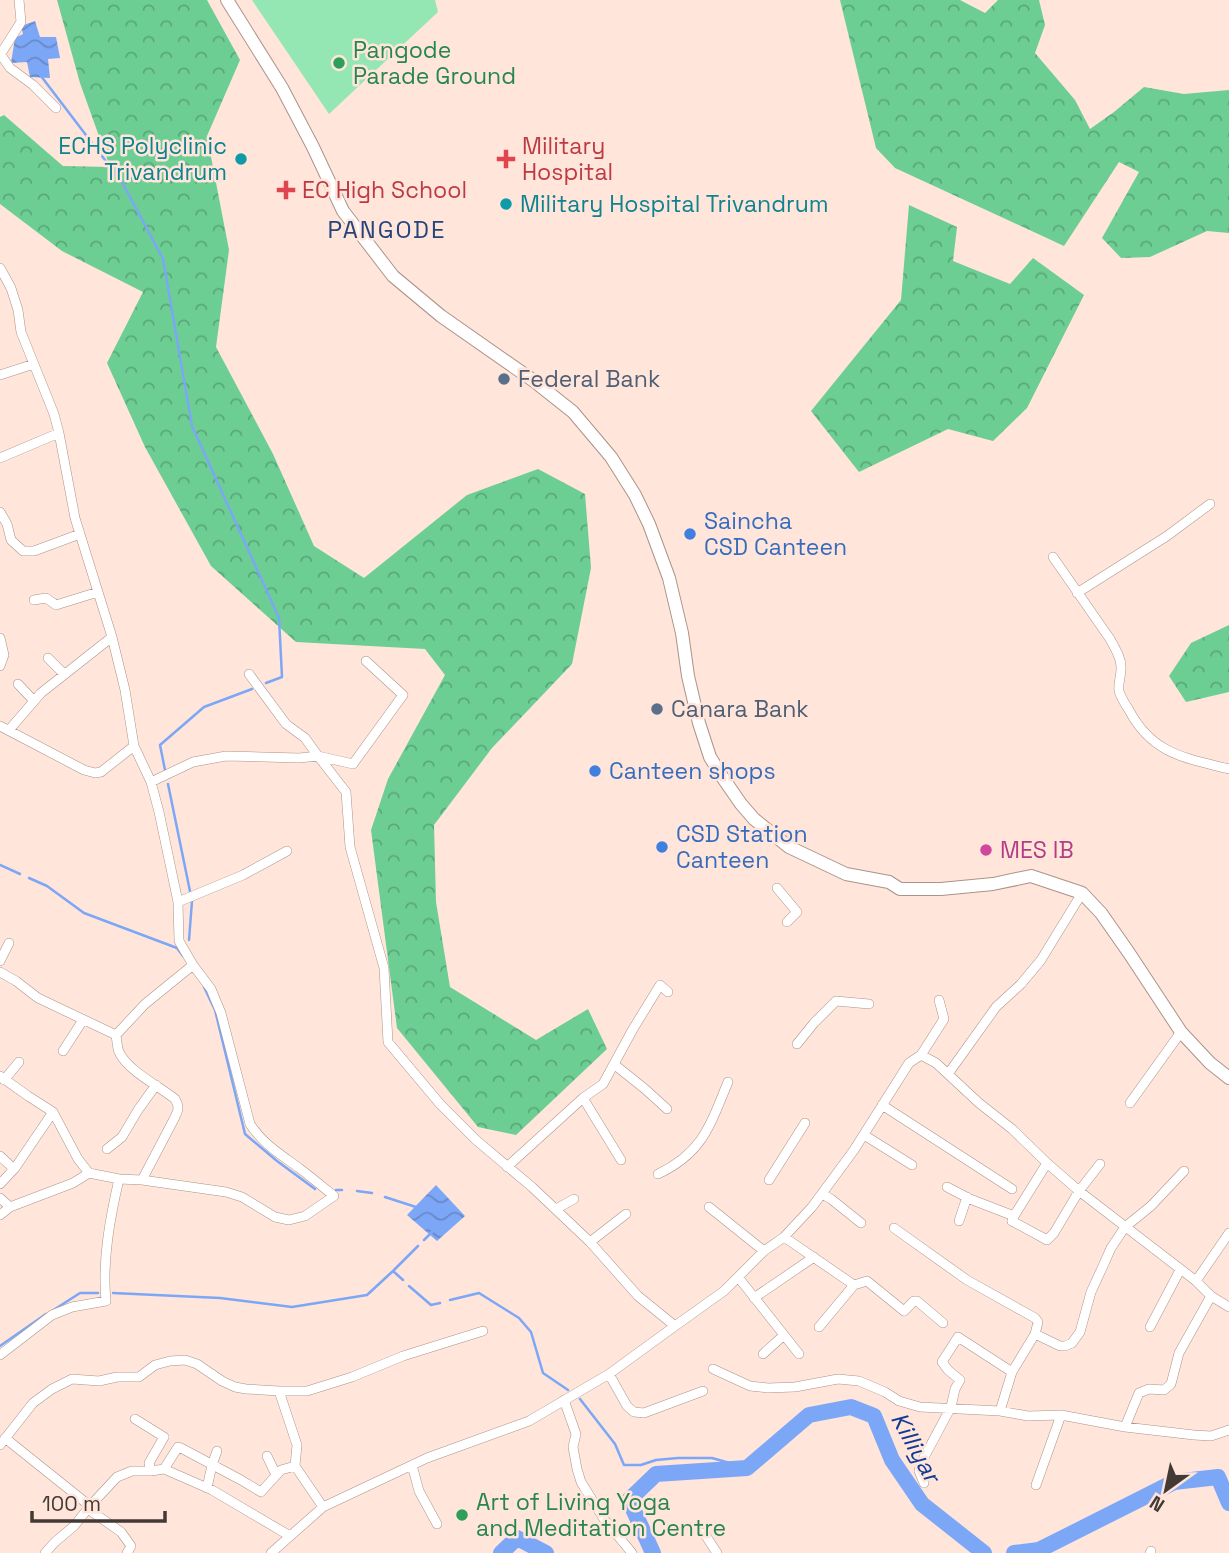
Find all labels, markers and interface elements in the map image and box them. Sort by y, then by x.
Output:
place label: Pangode Parade Ground [353,35,516,91]
marker: Pangode Parade Ground [331,55,347,71]
place label: ECHS Polyclinic Trivandrum [58,131,227,187]
place label: Military Hospital [522,131,613,187]
marker: Military Hospital [496,149,516,169]
marker: ECHS Polyclinic Trivandrum [233,151,249,167]
place label: EC High School [302,175,467,205]
marker: EC High School [276,180,296,200]
place label: Military Hospital Trivandrum [520,189,829,219]
marker: Military Hospital Trivandrum [498,196,514,212]
district label: PANGODE [328,214,446,245]
place label: Federal Bank [518,364,660,394]
marker: Federal Bank [496,371,512,387]
place label: Saincha CSD Canteen [704,506,847,562]
marker: Saincha CSD Canteen [682,526,698,542]
place label: Canara Bank [671,694,809,724]
marker: Canara Bank [649,701,665,717]
place label: Canteen shops [609,756,776,786]
marker: Canteen shops [587,763,603,779]
place label: CSD Station Canteen [676,819,808,875]
place label: MES IB [1000,835,1074,865]
marker: CSD Station Canteen [654,839,670,855]
marker: MES IB [978,842,994,858]
water label: Killiyar [884,1406,949,1490]
north arrow [1131,1455,1201,1525]
scale bar [32,1480,164,1524]
place label: Art of Living Yoga and Meditation Centre [476,1487,726,1543]
text: 100 m [42,1490,101,1517]
text: N [1145,1490,1169,1518]
marker: Art of Living Yoga and Meditation Centre [454,1507,470,1523]

